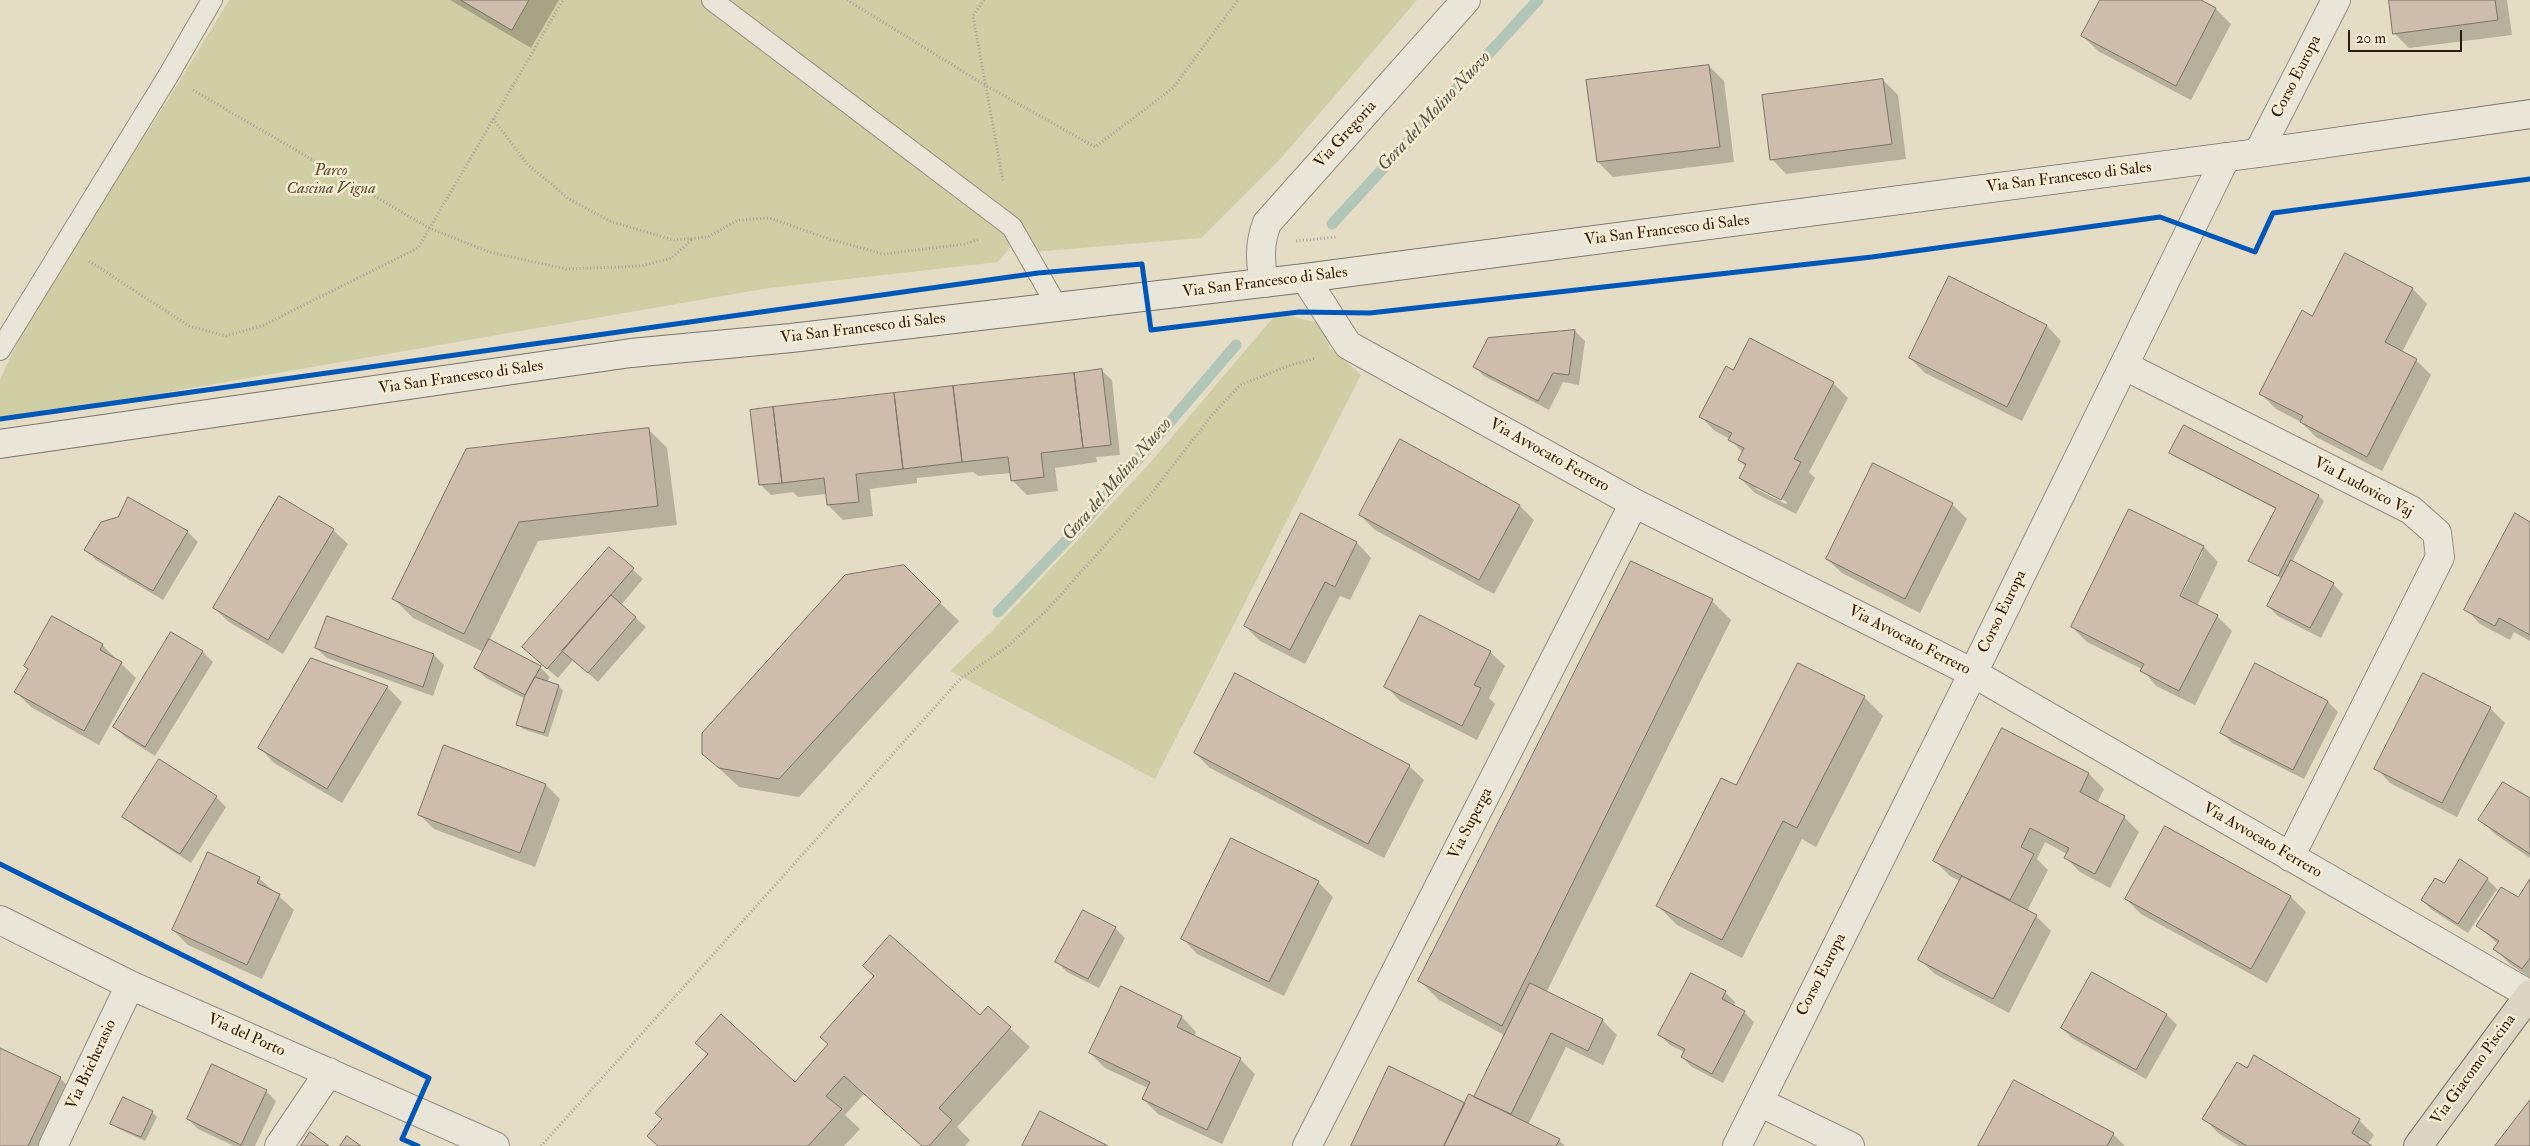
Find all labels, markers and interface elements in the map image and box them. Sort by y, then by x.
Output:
scale bar [2350,20,2464,52]
text: 20 m [2356,29,2386,48]
street label: Corso Europa [2268,33,2326,121]
water label: Gora del Molino Nuovo [1374,48,1496,176]
street label: Via Gregoria [1311,97,1381,173]
street label: Via San Francesco di Sales [1985,158,2153,198]
park label: Parco Cascina Vigna [286,162,376,200]
street label: Via San Francesco di Sales [1583,211,1751,251]
street label: Via San Francesco di Sales [1181,263,1349,303]
street label: Via San Francesco di Sales [779,309,947,349]
street label: Via San Francesco di Sales [377,357,545,399]
water label: Gora del Molino Nuovo [1059,414,1177,546]
street label: Via Avvocato Ferrero [1486,415,1612,497]
street label: Via Ludovico Vaj [2310,454,2416,522]
street label: Corso Europa [1975,567,2031,657]
street label: Via Avvocato Ferrero [1845,602,1973,680]
street label: Via Superga [1445,785,1497,863]
street label: Via Avvocato Ferrero [2199,799,2325,883]
street label: Corso Europa [1793,931,1851,1019]
street label: Via del Porto [204,1010,288,1062]
street label: Via Giacomo Piscina [2427,1011,2521,1129]
street label: Via Bricherasio [63,1017,121,1113]

